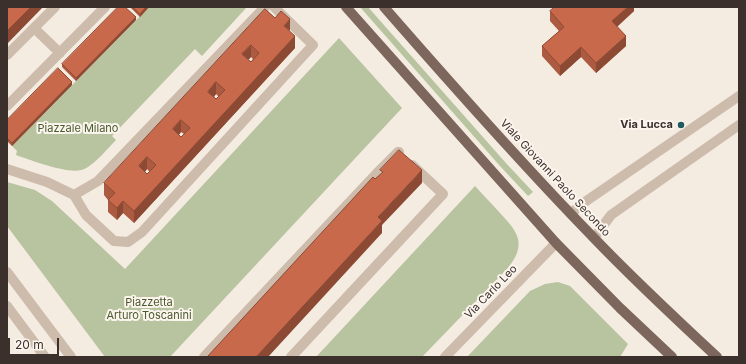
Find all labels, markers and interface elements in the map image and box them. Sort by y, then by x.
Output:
street label: Viale Giovanni Paolo Secondo [497,117,613,239]
place label: Via Lucca [620,118,673,132]
marker: Via Lucca [676,120,686,130]
park label: Piazzale Milano [38,122,118,136]
street label: Via Carlo Leo [462,262,520,322]
park label: Piazzetta Arturo Toscanini [106,296,192,322]
scale bar [10,330,61,356]
text: 20 m [15,337,44,352]

